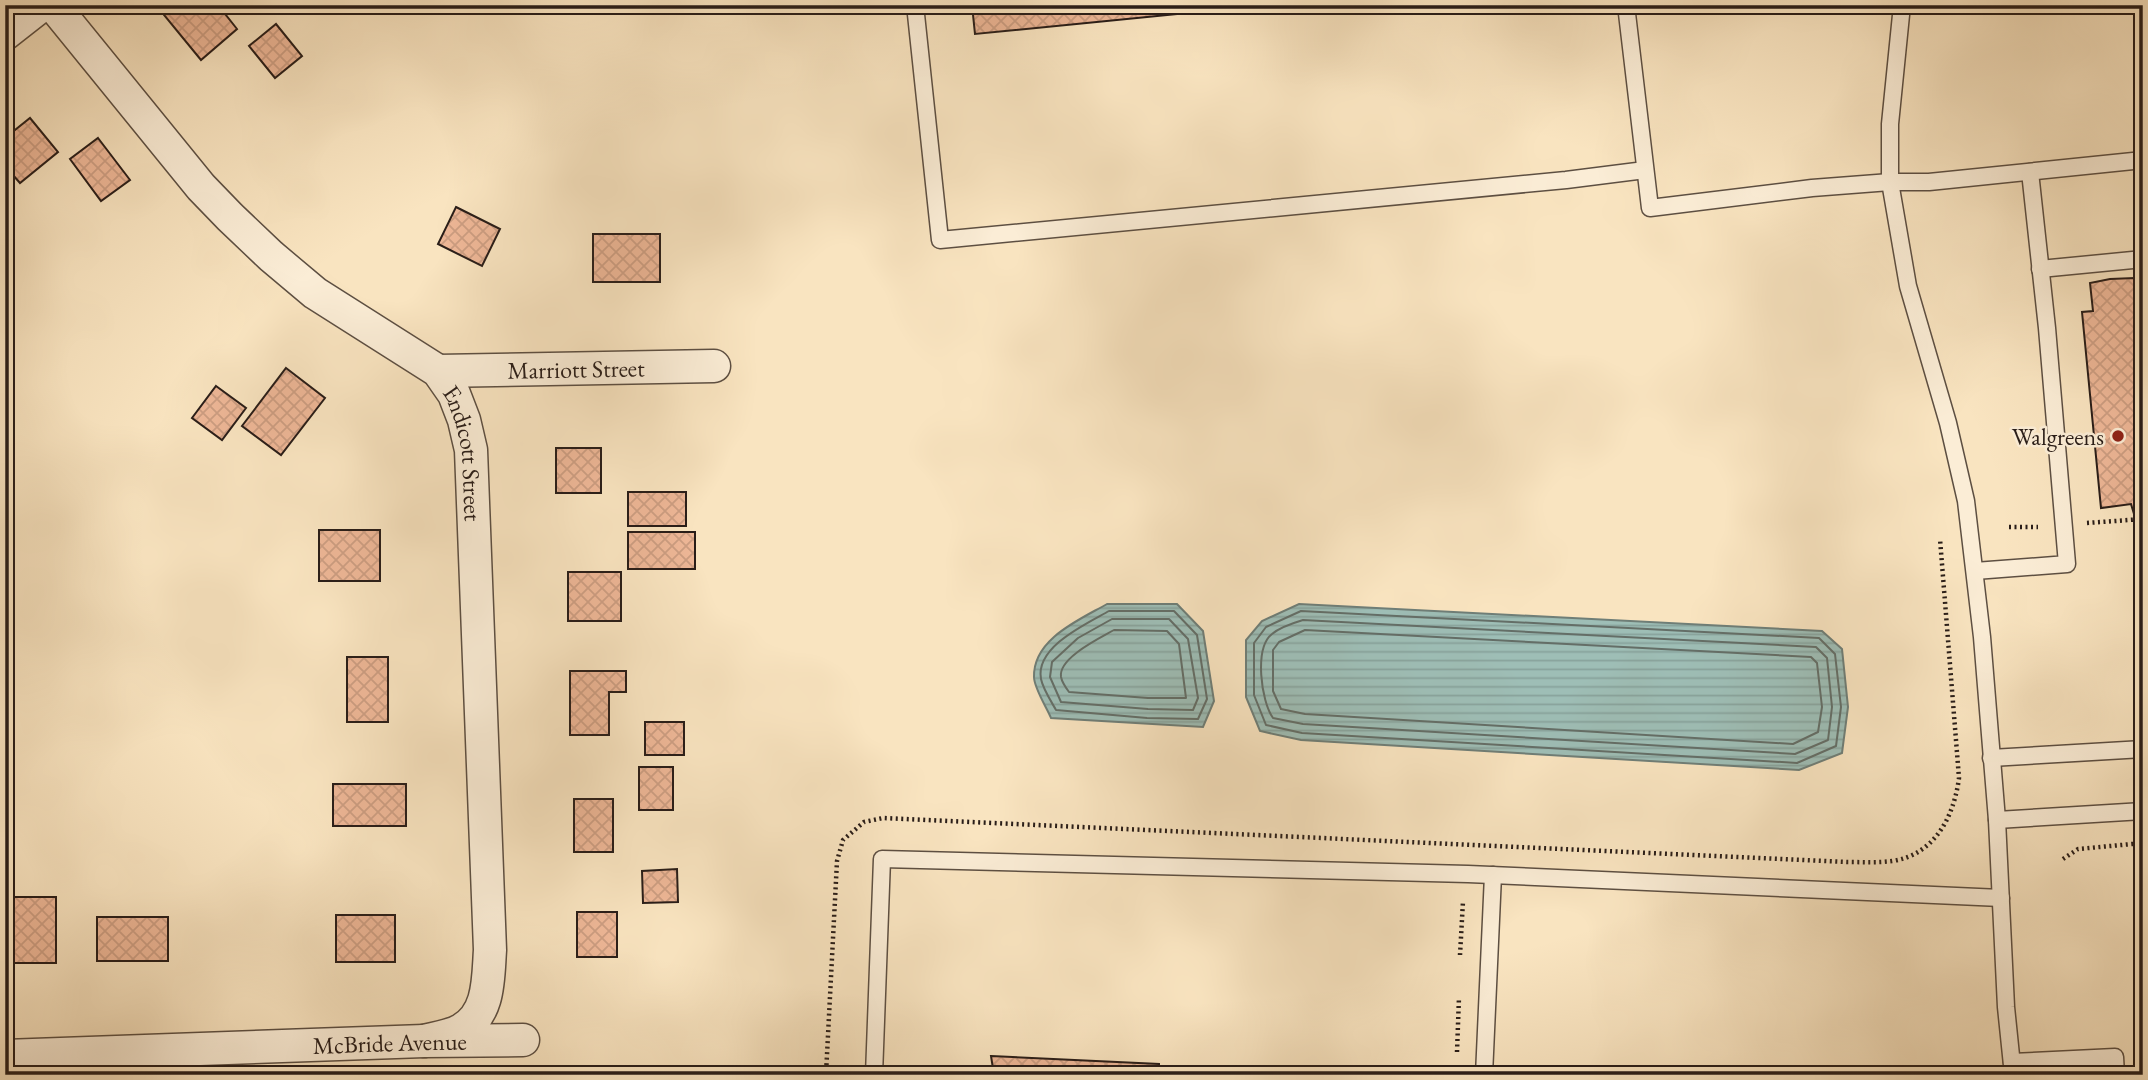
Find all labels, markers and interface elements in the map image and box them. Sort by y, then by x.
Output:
street label: Marriott Street [507,352,645,385]
street label: Endicott Street [437,378,489,522]
place label: Walgreens [2012,421,2104,452]
marker: Walgreens [2110,428,2126,444]
street label: McBride Avenue [312,1025,467,1060]

